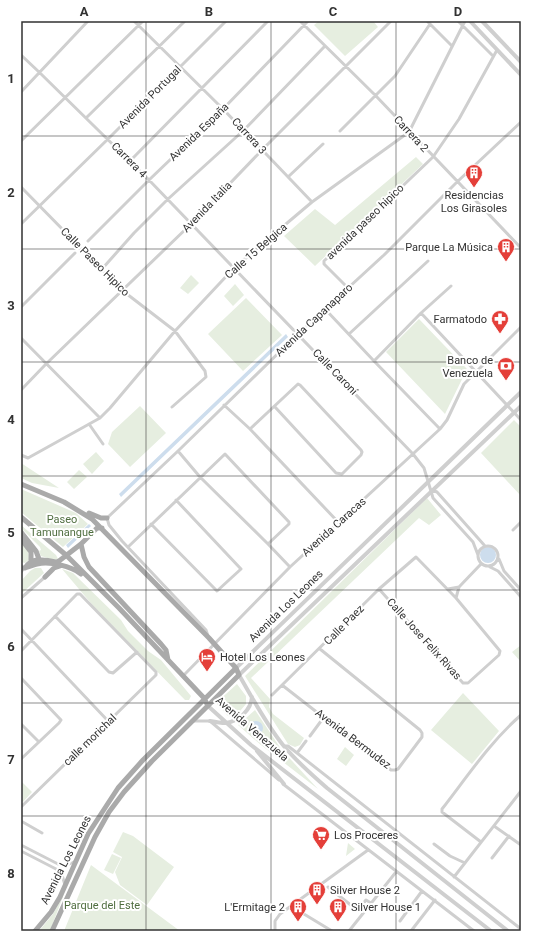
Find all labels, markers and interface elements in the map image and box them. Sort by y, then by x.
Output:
text: A [80,4,89,19]
text: B [205,4,213,19]
text: C [329,4,338,19]
text: D [454,4,462,19]
street label: Avenida Portugal [116,63,184,131]
text: 1 [7,71,15,86]
street label: Avenida España [166,100,232,164]
street label: Carrera 2 [391,113,431,155]
street label: Carrera 3 [229,115,269,157]
street label: Carrera 4 [109,140,149,180]
building icon: Residencias Los Girasoles [464,163,484,188]
street label: Avenida Italia [180,179,234,235]
street label: avenida paseo hipico [323,182,407,262]
text: 2 [7,185,15,200]
place label: Residencias Los Girasoles [441,189,508,215]
street label: Calle 15 Belgica [222,220,290,282]
street label: Calle Paseo Hipico [58,225,132,299]
building icon: Parque La Música [496,237,516,262]
place label: Parque La Música [405,241,493,254]
street label: Avenida Capanaparo [273,281,355,359]
text: 3 [7,298,15,313]
pharmacy icon: Farmatodo [490,309,510,334]
place label: Farmatodo [434,313,487,326]
street label: Calle Caroní [310,346,361,399]
place label: Banco de Venezuela [442,354,493,380]
bank icon: Banco de Venezuela [496,356,516,381]
text: 4 [7,412,15,427]
street label: Avenida Caracas [299,495,369,559]
park label: Paseo Tamunangue [30,513,94,539]
text: 5 [7,525,15,540]
street label: Avenida Los Leones [246,567,326,645]
street label: Calle Jose Felix Rivas [384,596,464,683]
street label: Calle Paez [321,602,367,648]
text: 6 [7,639,15,654]
hotel icon: Hotel Los Leones [197,647,217,672]
place label: Hotel Los Leones [220,651,305,664]
street label: Avenida Venezuela [213,694,291,764]
street label: Avenida Bermudez [313,706,394,772]
street label: calle morichal [61,712,119,768]
text: 7 [7,752,15,767]
street label: Avenida Los Leones [38,813,94,907]
supermarket icon: Los Proceres [311,825,331,850]
place label: Los Proceres [334,829,398,842]
text: 8 [7,866,15,881]
building icon: Silver House 2 [307,880,327,905]
place label: Silver House 2 [330,884,400,897]
building icon: L'Ermitage 2 [288,897,308,922]
building icon: Silver House 1 [328,897,348,922]
park label: Parque del Este [64,899,140,912]
place label: L'Ermitage 2 [224,901,285,914]
place label: Silver House 1 [351,901,421,914]

